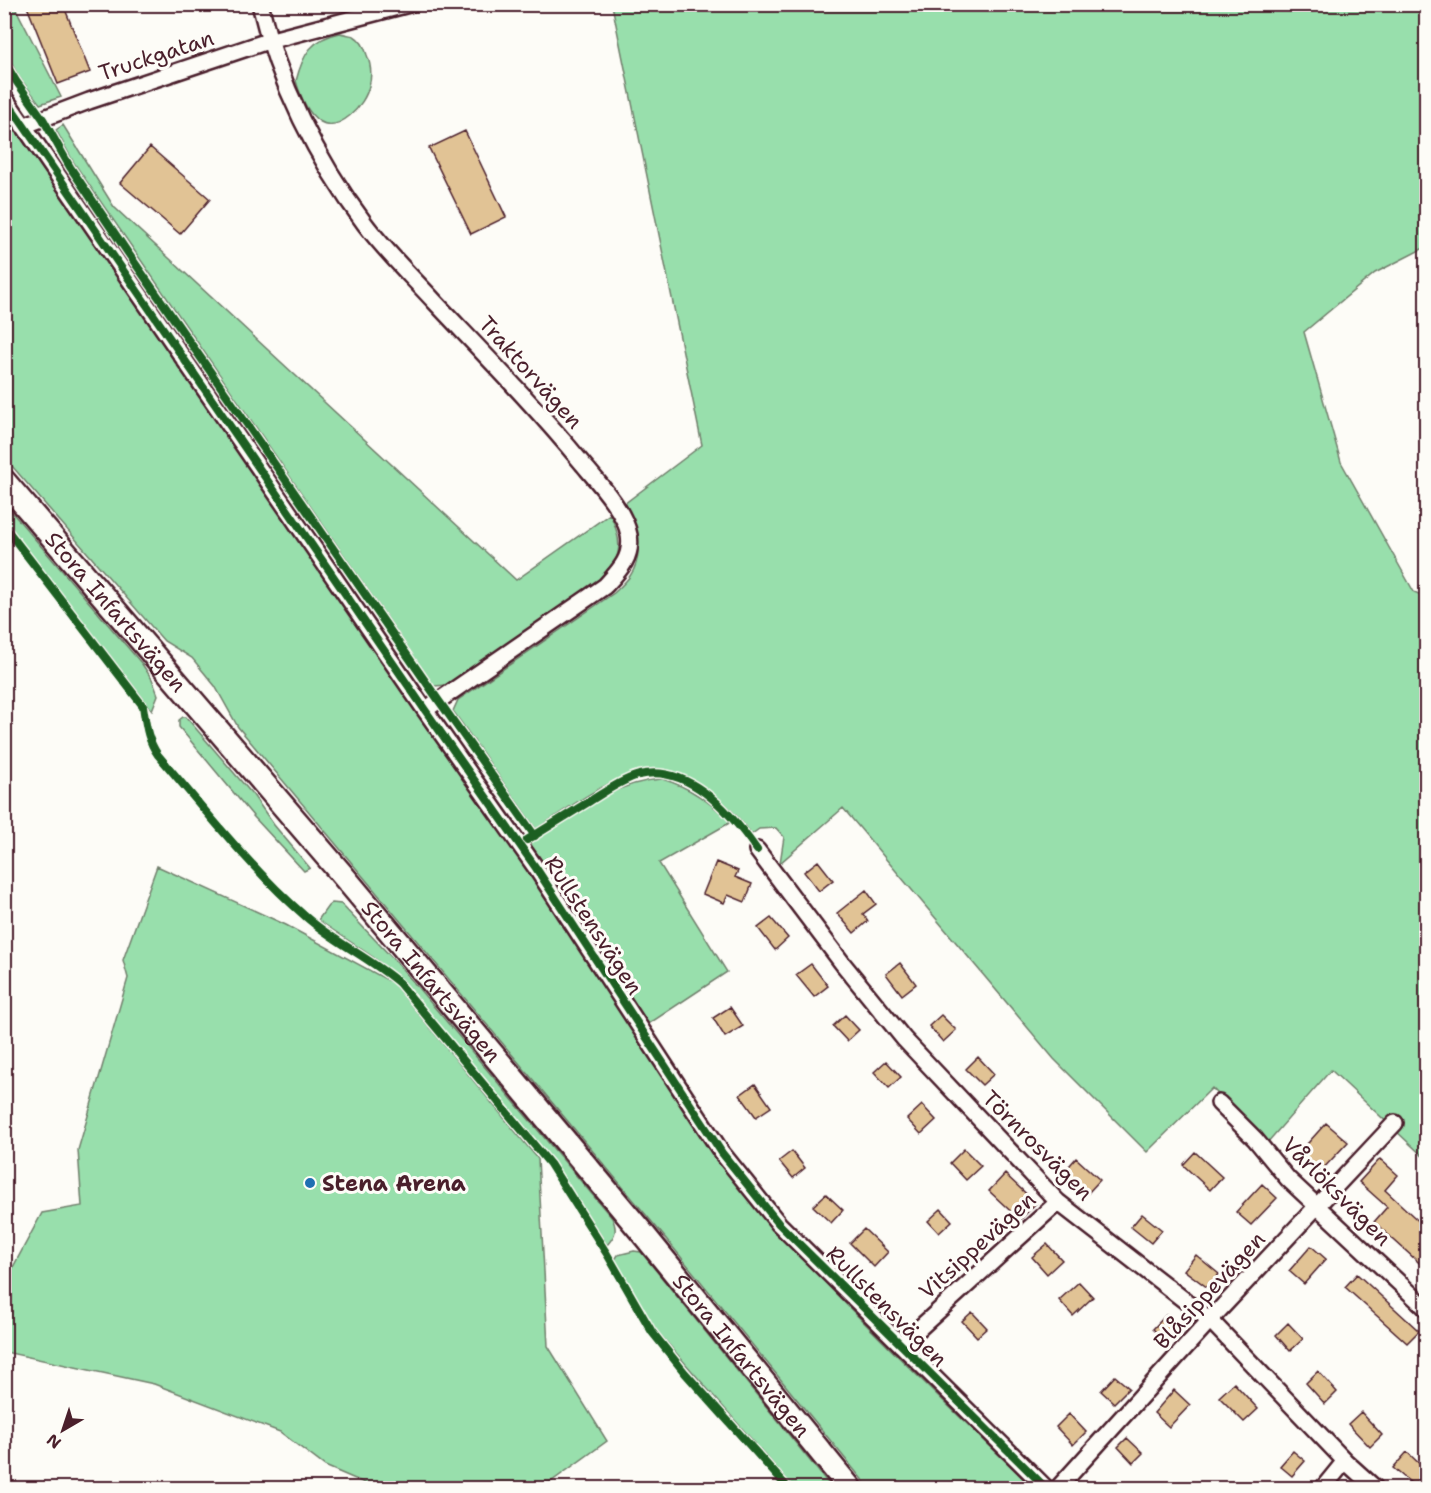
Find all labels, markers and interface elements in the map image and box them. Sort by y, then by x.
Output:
street label: Truckgatan [95,23,217,88]
street label: Traktorvägen [472,310,589,435]
street label: Stora Infartsvägen [39,525,193,698]
street label: Rullstensvägen [538,850,649,1000]
street label: Stora Infartsvägen [355,894,507,1069]
street label: Törnrosvägen [976,1084,1099,1207]
street label: Vårlöksvägen [1276,1130,1398,1252]
place label: Stena Arena [322,1169,466,1198]
marker: Stena Arena [303,1176,317,1190]
street label: Vitsippevägen [913,1185,1042,1306]
street label: Blåsippevägen [1147,1225,1271,1355]
street label: Rullstensvägen [820,1240,953,1373]
street label: Stora Infartsvägen [666,1268,817,1443]
north arrow [33,1400,93,1460]
text: N [42,1429,65,1453]

